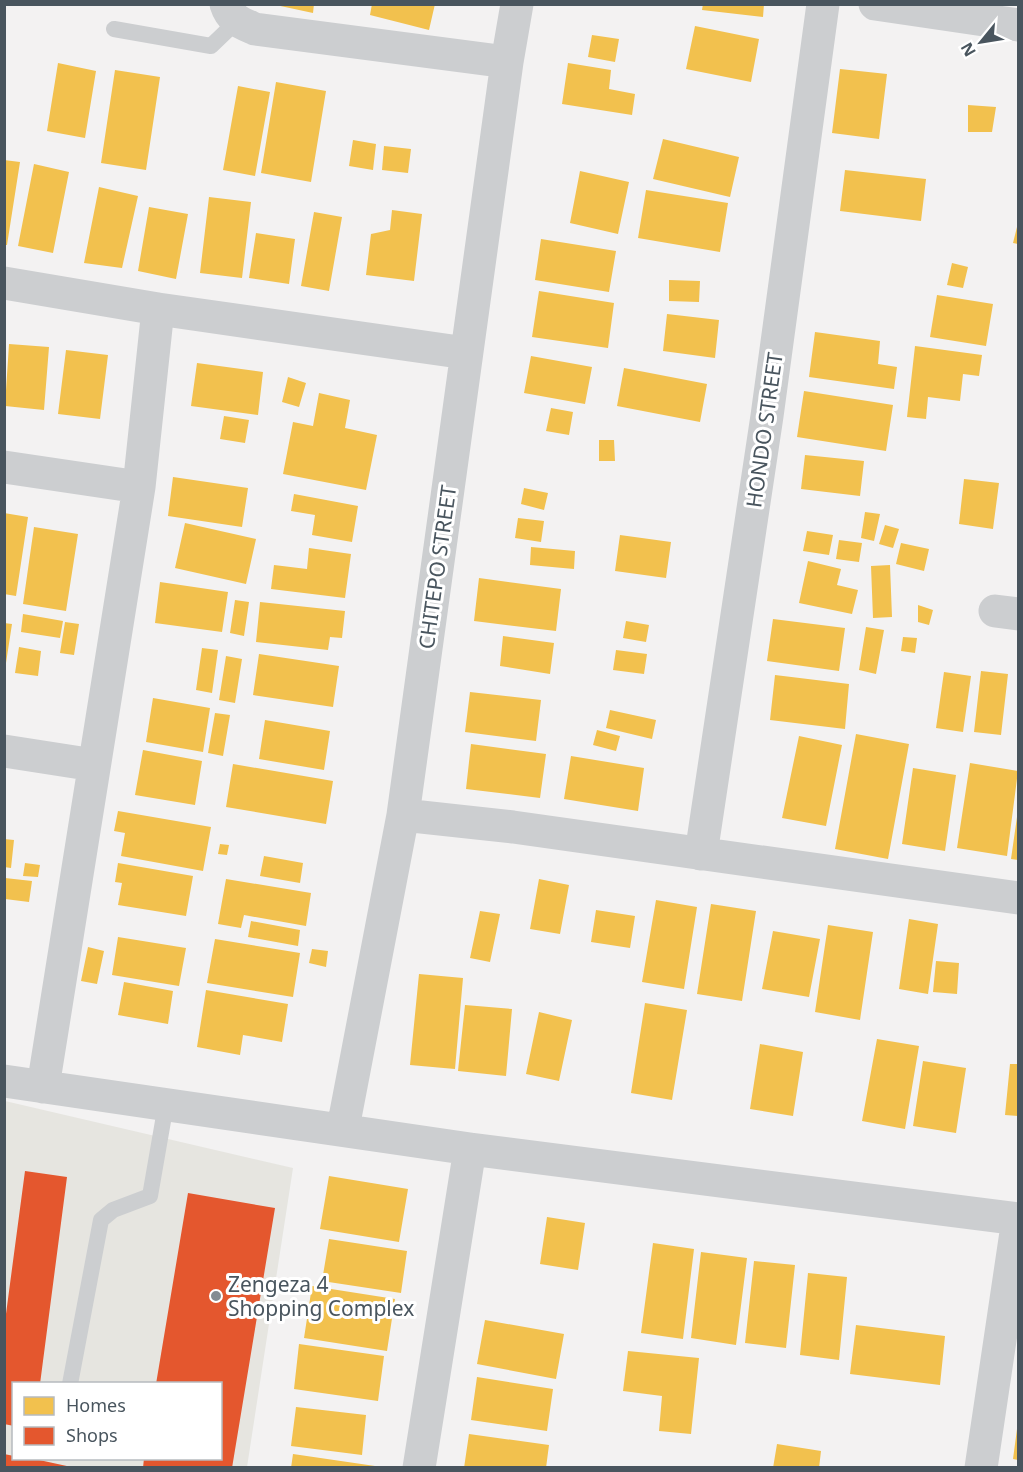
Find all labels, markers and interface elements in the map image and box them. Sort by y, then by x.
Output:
north arrow [951,12,1011,72]
text: N [955,38,981,61]
street label: HONDO STREET [739,350,789,509]
street label: CHITEPO STREET [412,483,462,651]
place label: Zengeza 4 Shopping Complex [228,1270,414,1322]
marker: Zengeza 4 Shopping Complex [209,1289,223,1303]
legend [12,1382,222,1460]
text: Homes [66,1393,126,1417]
text: Shops [66,1423,118,1447]

